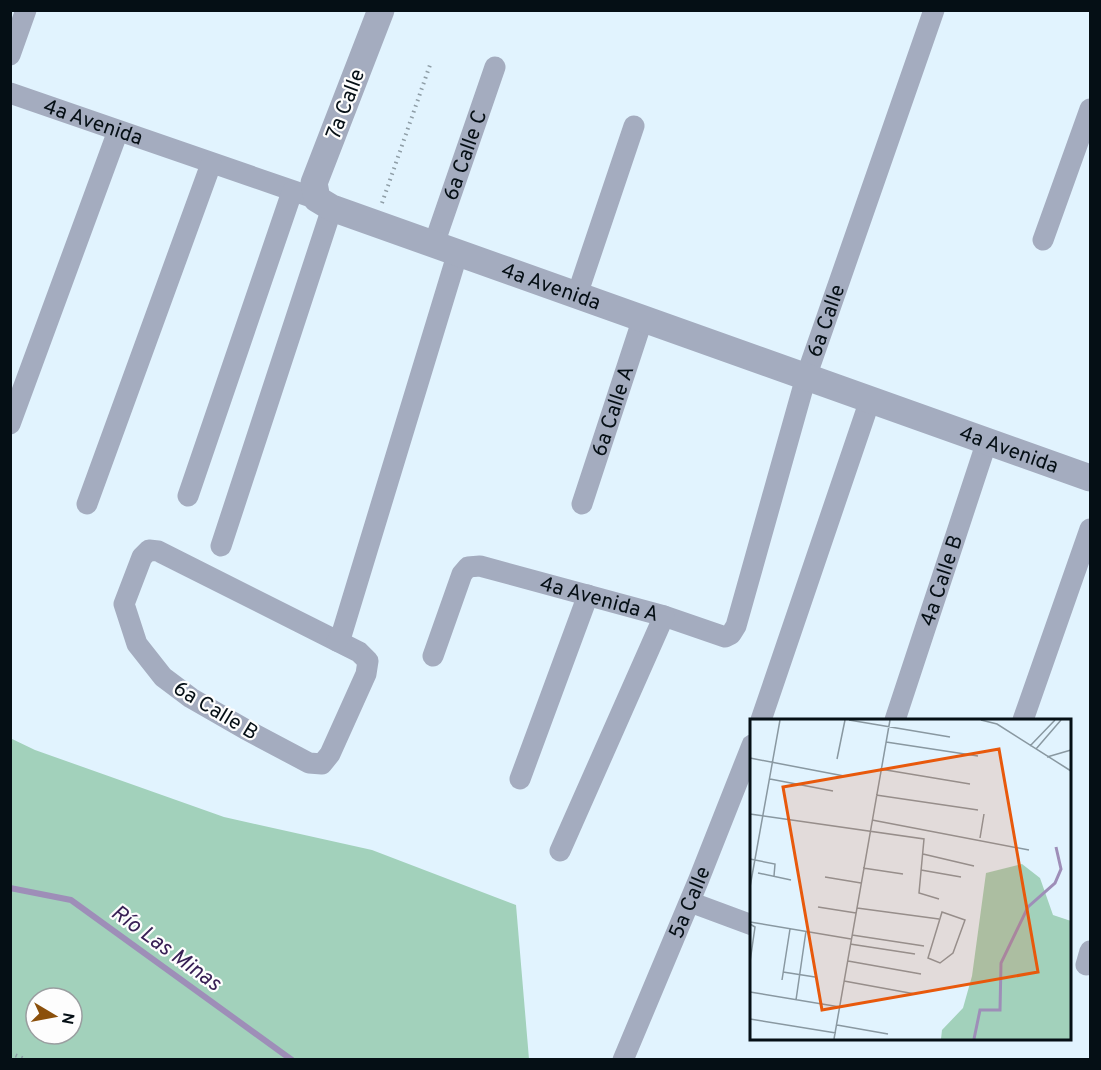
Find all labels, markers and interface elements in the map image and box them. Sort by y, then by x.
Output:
street label: 7a Calle [321,66,372,144]
street label: 4a Avenida [39,93,146,153]
street label: 6a Calle C [438,107,494,204]
street label: 4a Avenida [497,257,604,318]
street label: 6a Calle [802,281,852,361]
street label: 6a Calle A [587,363,641,460]
street label: 4a Avenida [955,420,1062,481]
street label: 4a Calle B [915,532,970,630]
street label: 4a Avenida A [537,571,661,629]
street label: 6a Calle B [168,675,263,747]
inset map [750,719,1071,1040]
street label: 5a Calle [663,863,718,943]
water label: Río Las Minas [105,900,227,999]
north arrow [24,986,84,1046]
text: N [56,1011,78,1026]

